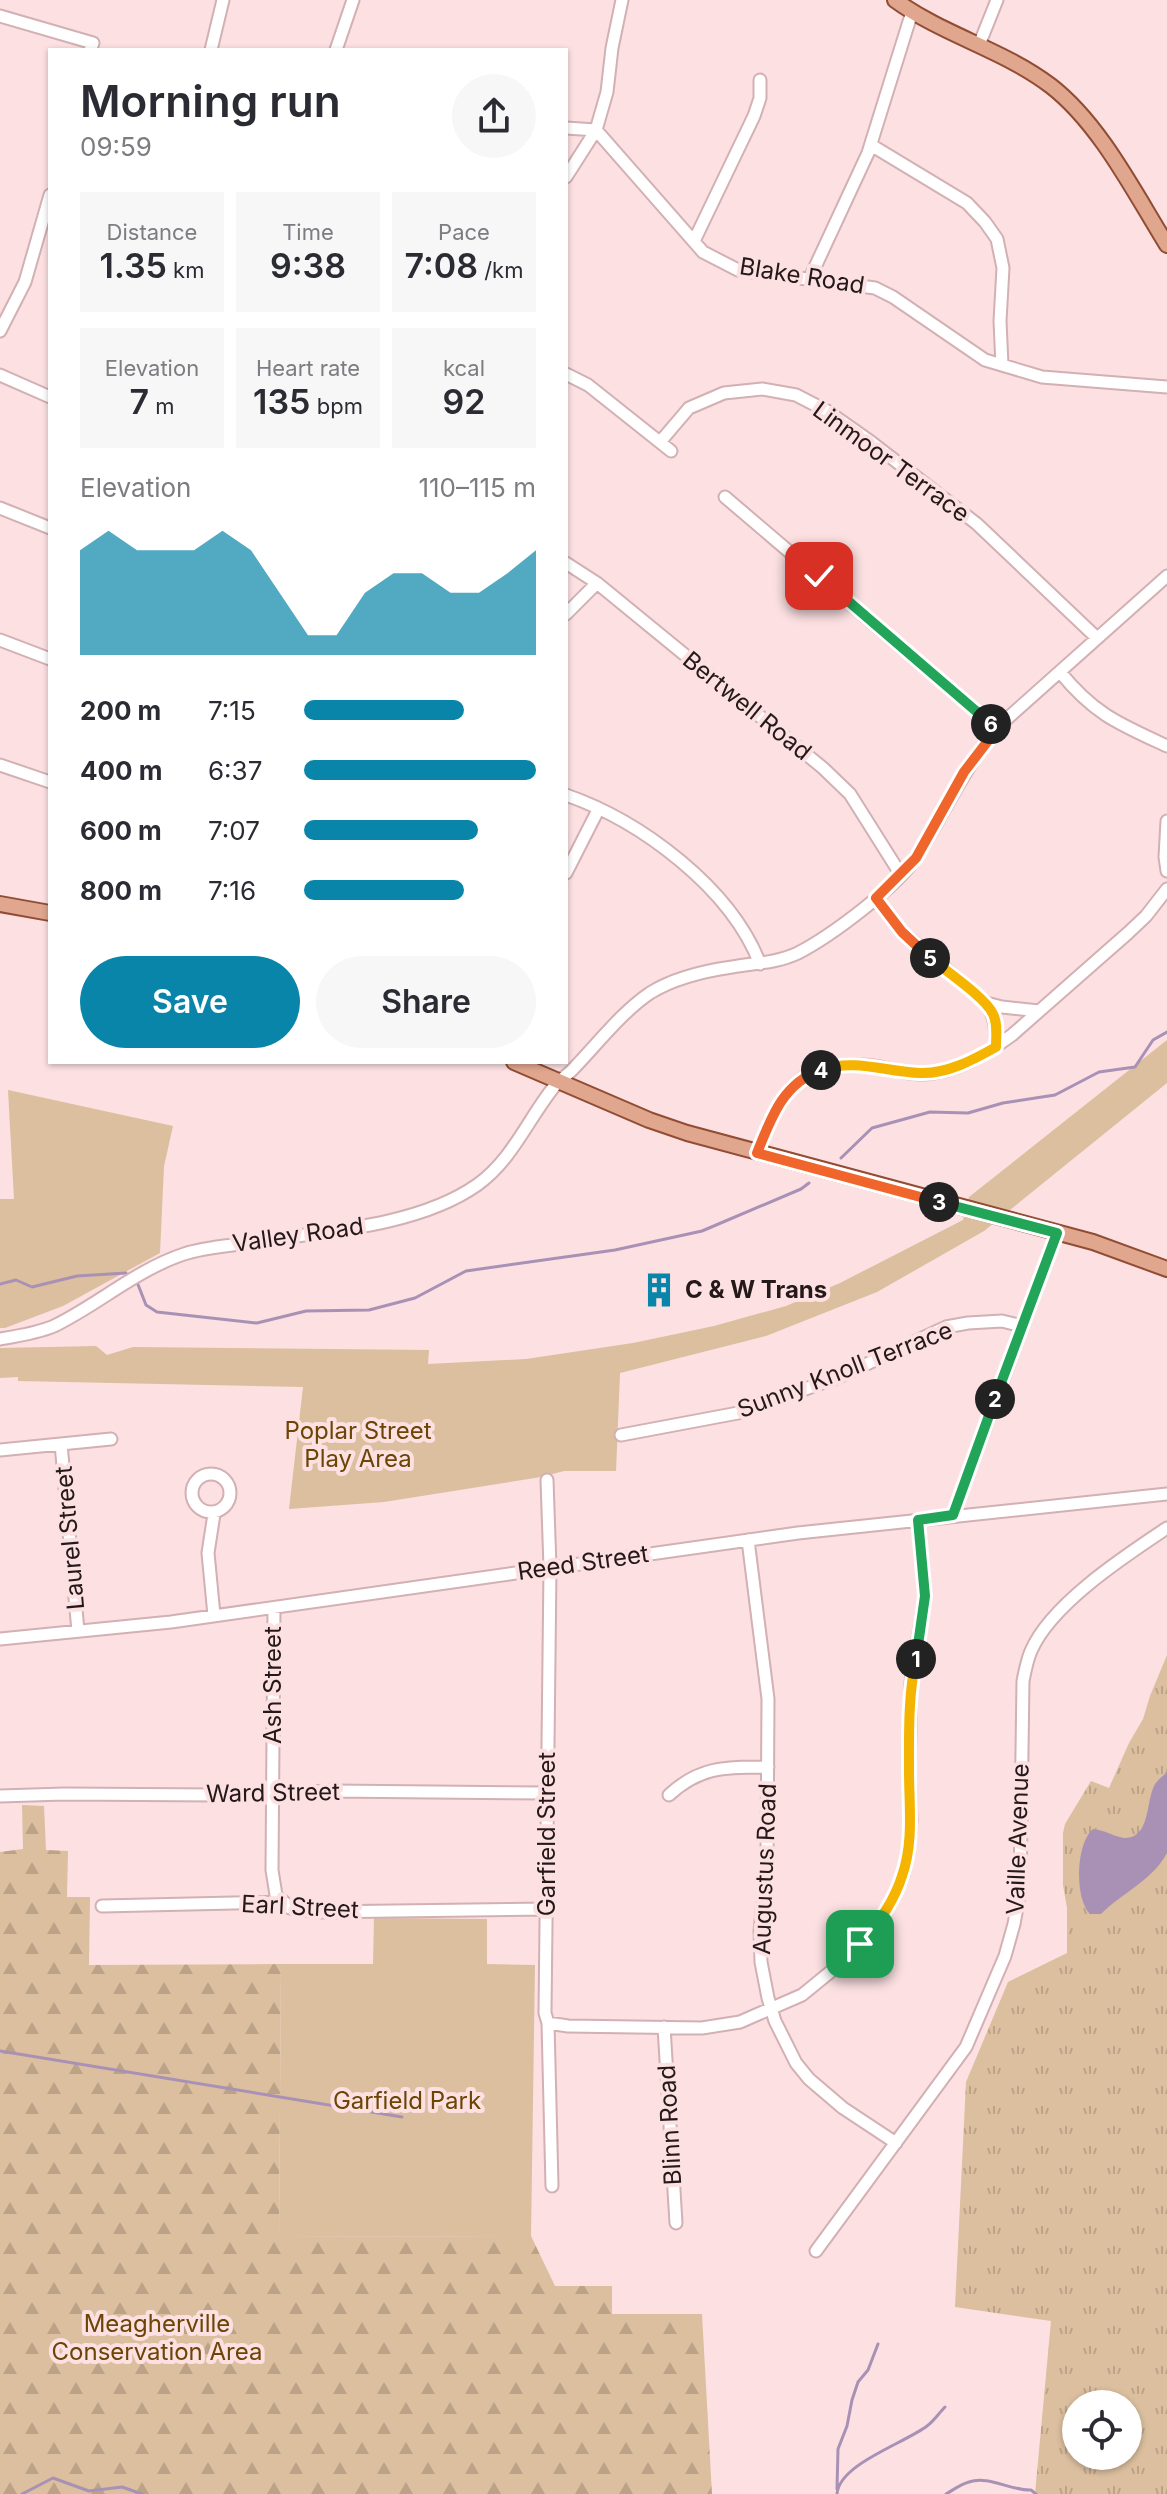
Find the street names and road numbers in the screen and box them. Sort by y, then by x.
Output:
street label: Blake Road [737,251,867,300]
street label: Linmoor Terrace [807,395,975,528]
street label: Bertwell Road [677,645,817,766]
street label: Valley Road [231,1211,365,1258]
street label: Sunny Knoll Terrace [733,1315,957,1424]
street label: Laurel Street [49,1465,90,1611]
street label: Reed Street [515,1539,651,1586]
street label: Ash Street [258,1626,287,1744]
street label: Garfield Street [532,1752,561,1916]
street label: Vaille Avenue [1000,1763,1035,1915]
street label: Ward Street [206,1777,340,1808]
street label: Augustus Road [747,1783,782,1955]
street label: Earl Street [241,1889,360,1924]
street label: Blinn Road [652,2064,687,2186]

